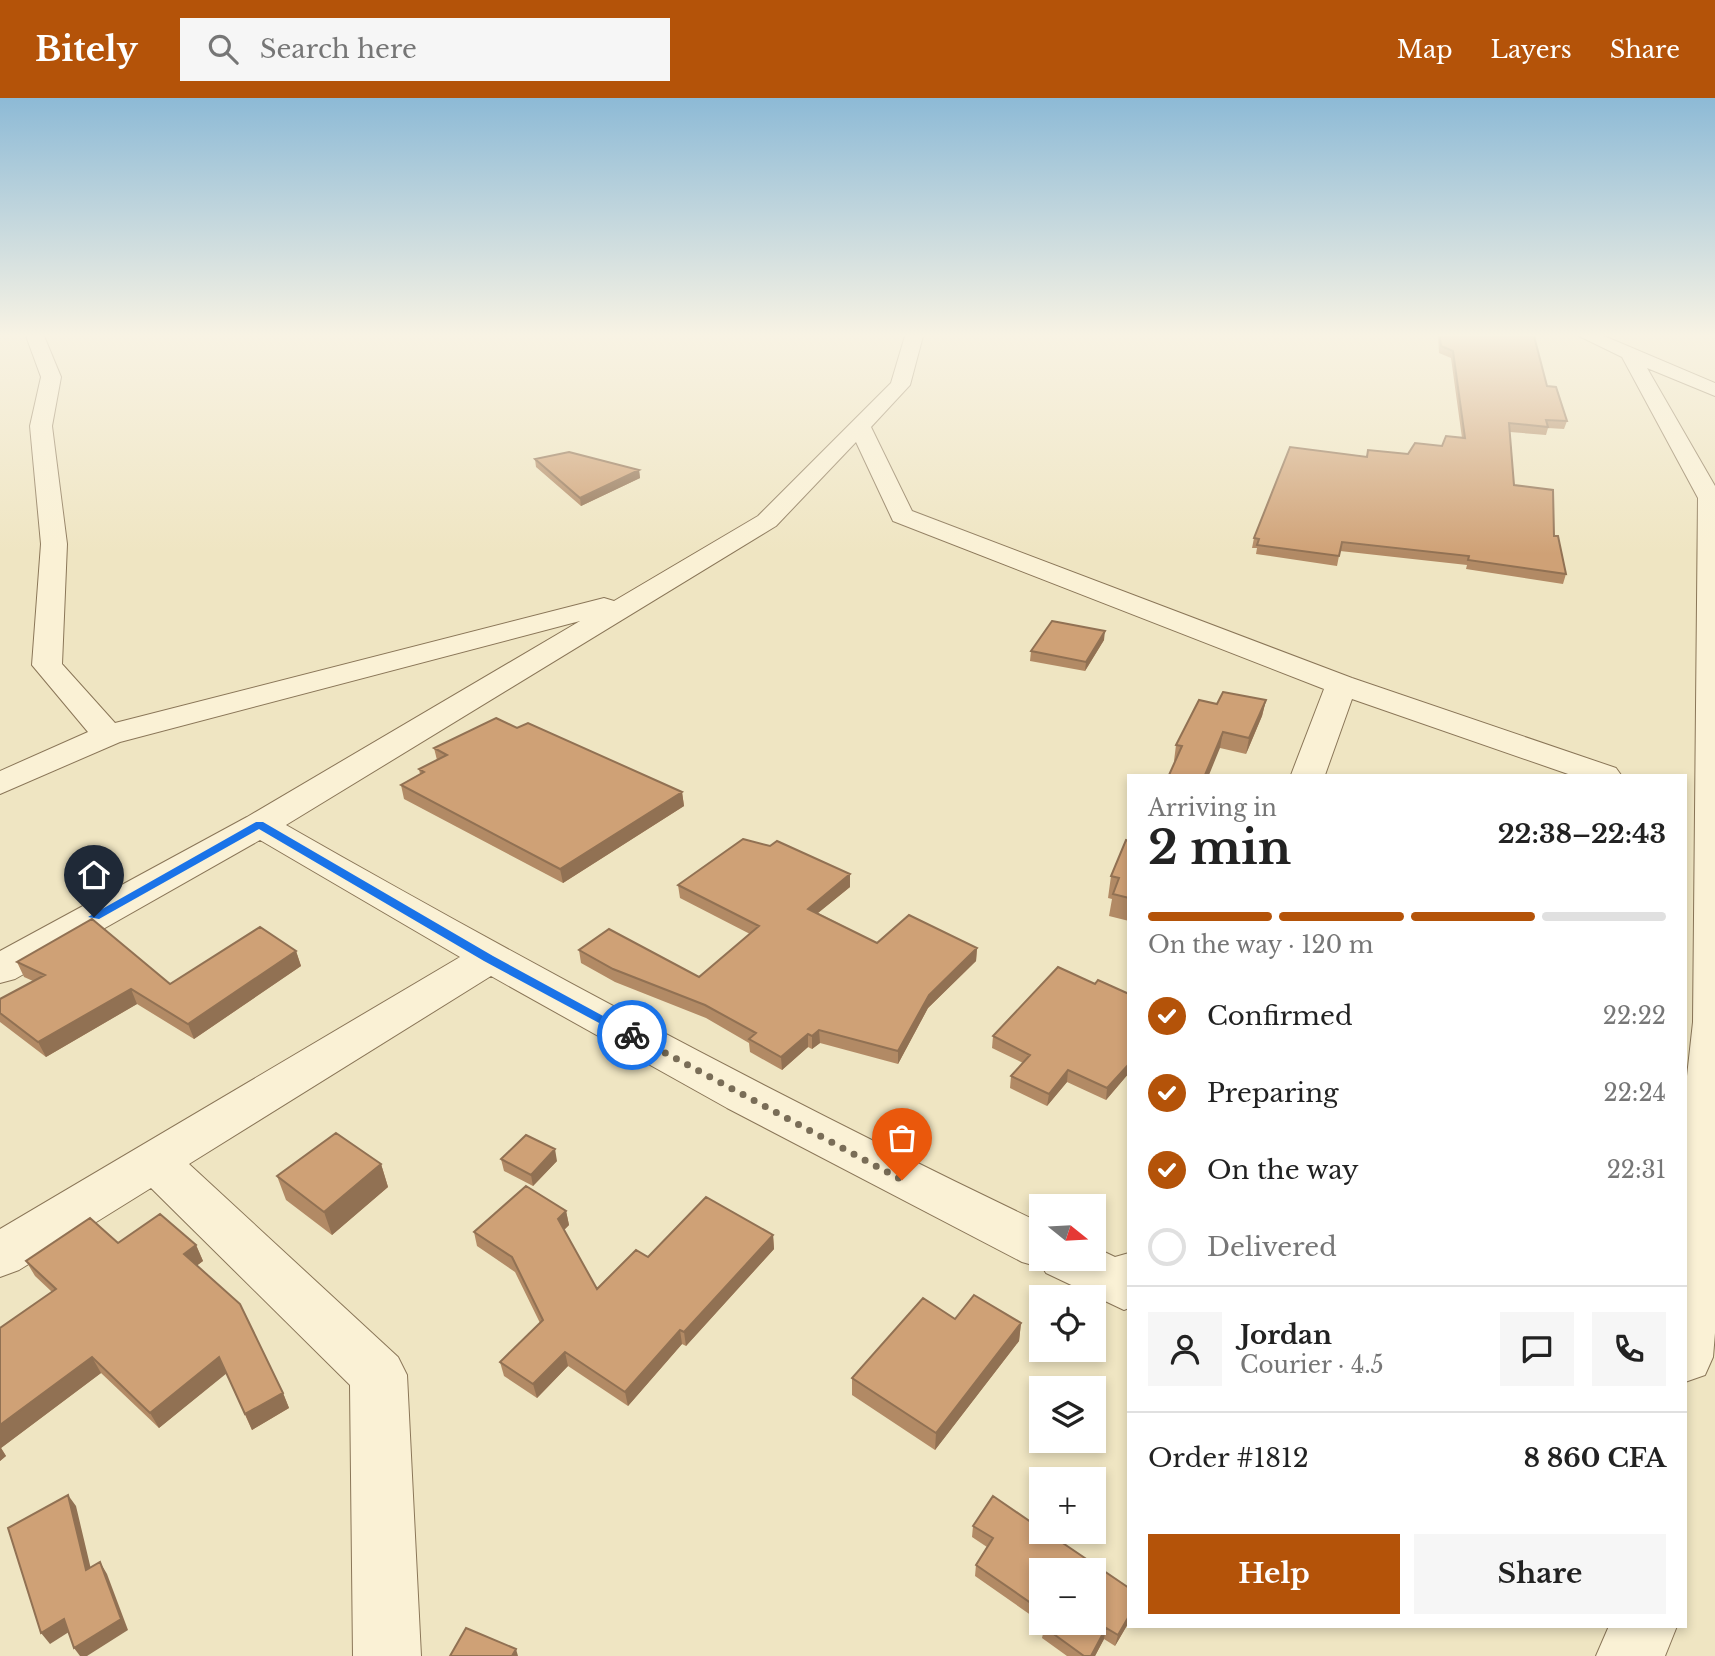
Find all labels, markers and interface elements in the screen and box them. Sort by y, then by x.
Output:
search box [180,18,670,81]
text: Bitely [35,29,138,70]
icon: search [204,30,242,68]
text: Search here [260,33,417,65]
text: Map [1397,35,1453,64]
text: Layers [1491,35,1572,64]
text: Share [1610,35,1680,64]
text: Arriving in [1148,794,1277,822]
text: 22:38–22:43 [1498,818,1666,850]
text: 2 min [1148,819,1291,876]
pin [64,845,124,917]
icon: home [75,856,113,894]
text: On the way · 120 m [1148,931,1373,959]
icon: check [1148,997,1186,1035]
courier [597,1000,667,1070]
text: Confirmed [1207,1000,1352,1032]
text: 22:22 [1603,1002,1666,1030]
icon: bike [613,1016,651,1054]
icon: check [1148,1074,1186,1112]
text: Preparing [1207,1077,1339,1109]
text: 22:24 [1603,1079,1666,1107]
pin [872,1108,932,1180]
icon: bag [883,1119,921,1157]
icon: check [1148,1151,1186,1189]
text: On the way [1207,1154,1359,1186]
text: 22:31 [1607,1156,1666,1184]
north arrow [1029,1194,1106,1270]
map controls [1029,1194,1106,1635]
text: Delivered [1207,1231,1337,1263]
button: locate [1029,1285,1106,1362]
button: person [1148,1312,1222,1386]
button: chat [1500,1312,1574,1386]
button: phone [1592,1312,1666,1386]
text: Jordan [1240,1319,1332,1351]
text: Courier · 4.5 [1240,1351,1384,1379]
button: layers [1029,1376,1106,1453]
text: Order #1812 [1148,1442,1309,1474]
text: 8 860 CFA [1523,1442,1666,1474]
button: + [1029,1467,1106,1544]
button: Help [1148,1534,1400,1614]
button: Share [1414,1534,1666,1614]
button: − [1029,1558,1106,1635]

